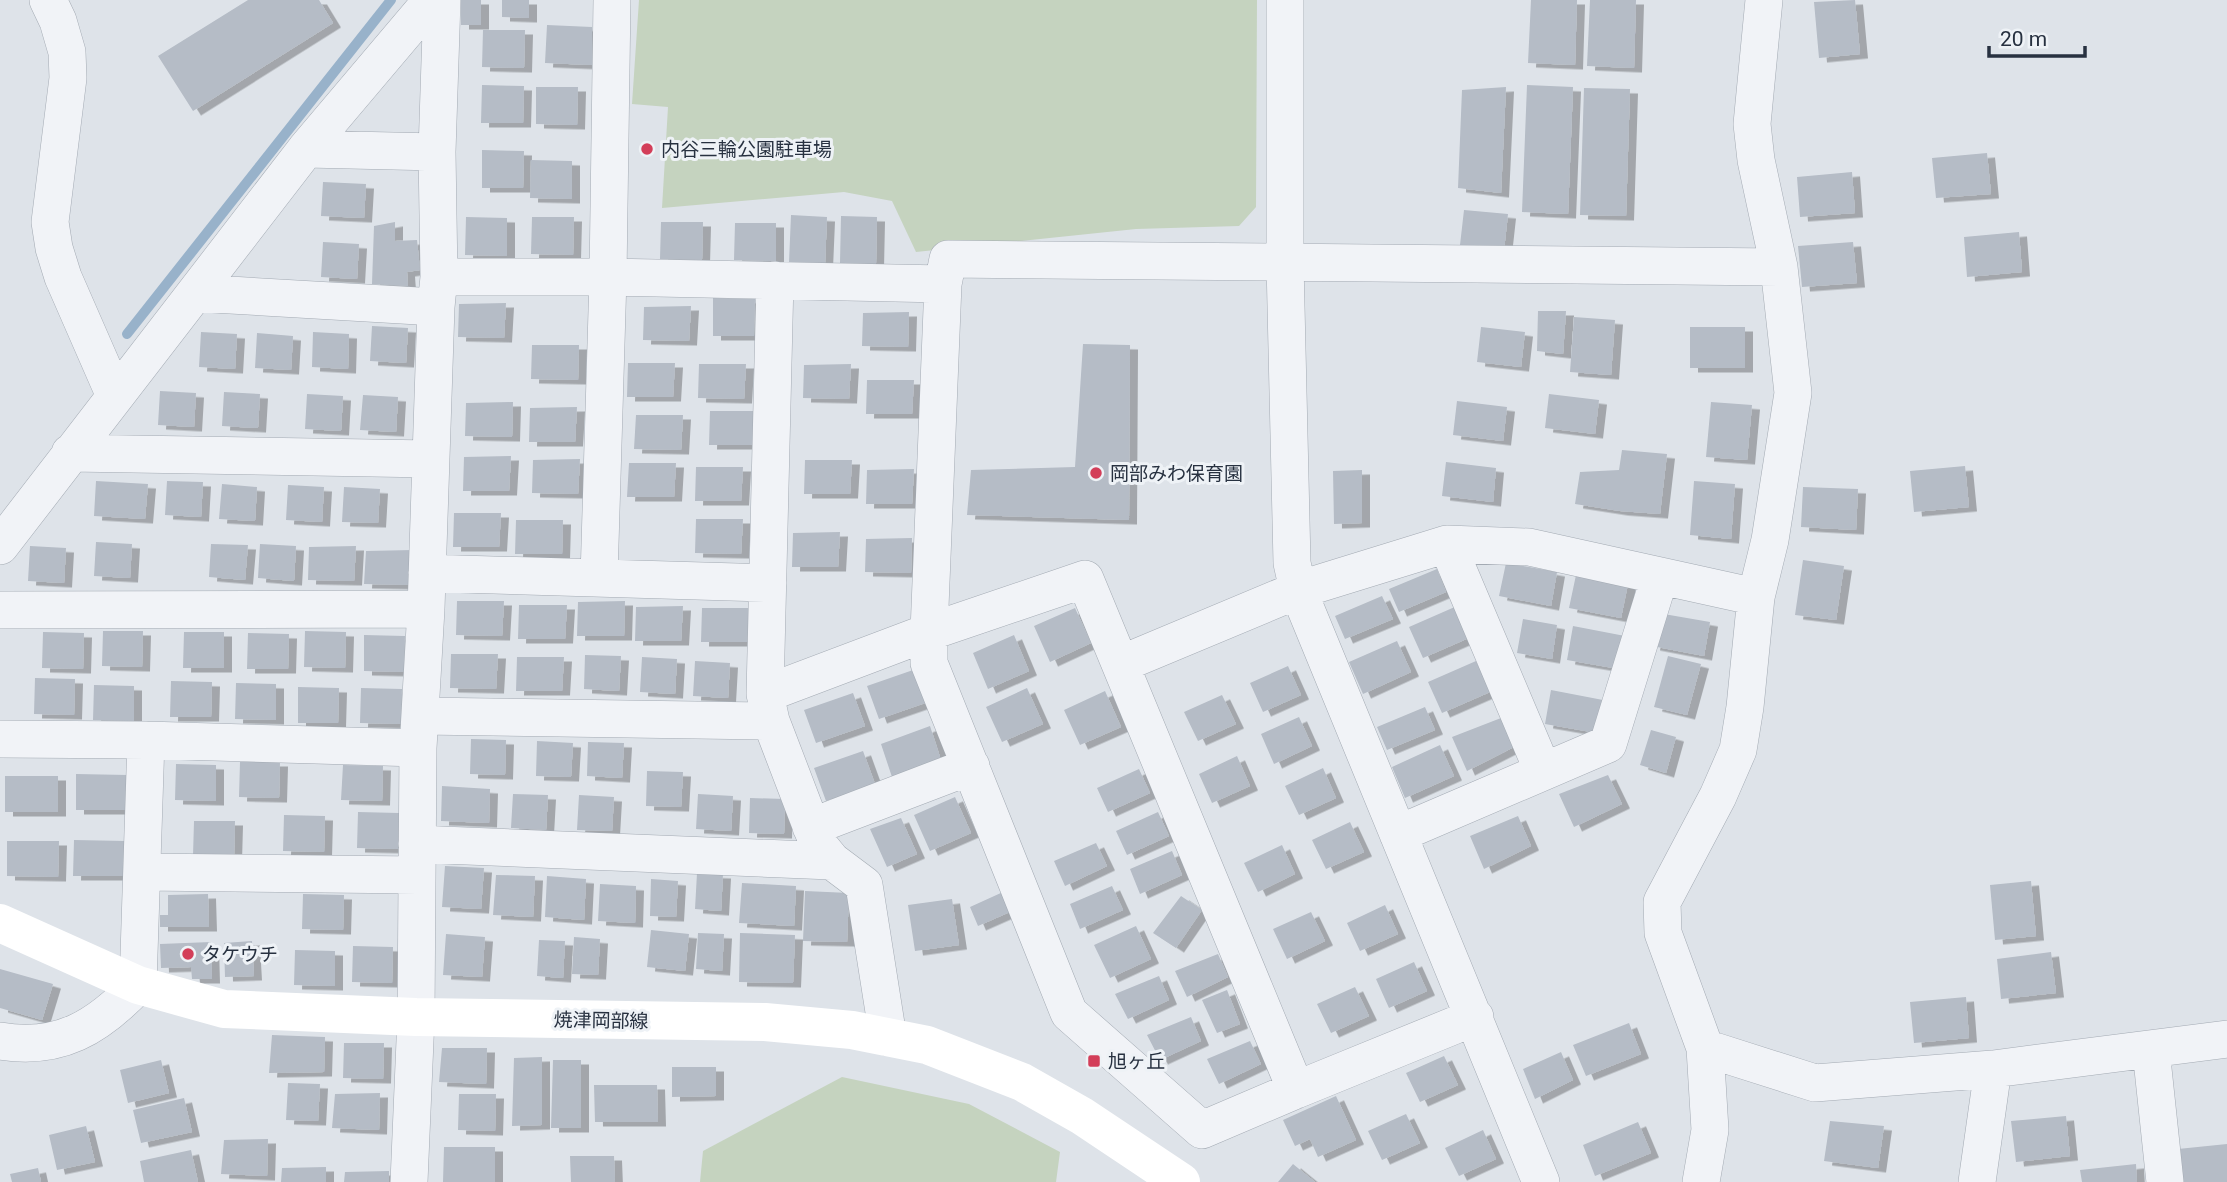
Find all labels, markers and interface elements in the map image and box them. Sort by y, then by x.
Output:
scale bar [1989,14,2085,58]
text: 20 m [2000,27,2047,51]
place label: 内谷三輪公園駐車場 [661,138,832,161]
marker: 内谷三輪公園駐車場 [639,141,655,157]
place label: 岡部みわ保育園 [1110,462,1243,485]
marker: 岡部みわ保育園 [1088,465,1104,481]
place label: タケウチ [202,943,278,966]
marker: タケウチ [180,946,196,962]
street label: 焼津岡部線 [553,1008,649,1033]
place label: 旭ヶ丘 [1108,1050,1165,1073]
marker: 旭ヶ丘 [1086,1053,1102,1069]

